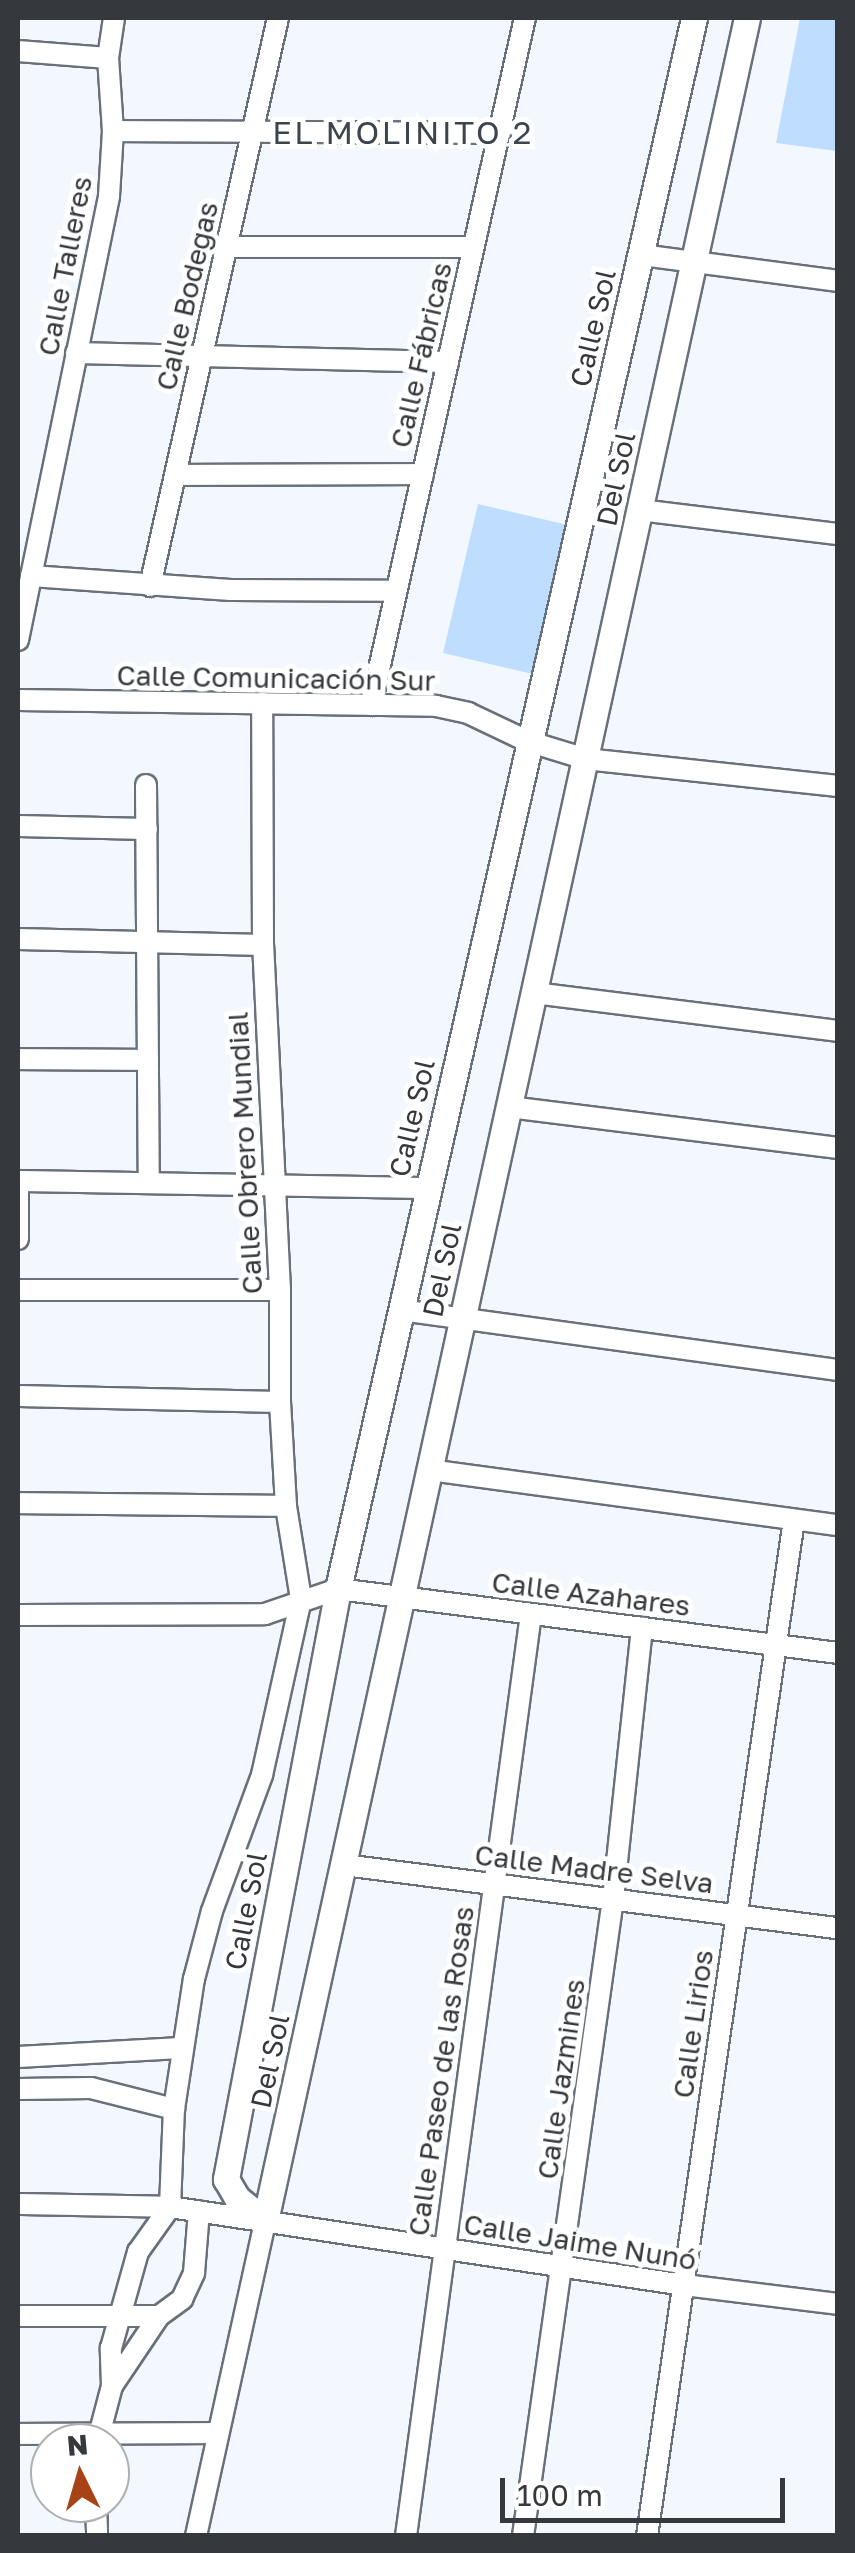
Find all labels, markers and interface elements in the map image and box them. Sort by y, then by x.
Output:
district label: EL MOLINITO 2 [272,113,534,151]
street label: Calle Talleres [31,173,99,359]
street label: Calle Bodegas [149,198,225,394]
street label: Calle Fábricas [383,259,459,451]
street label: Calle Sol [563,266,623,390]
street label: Del Sol [590,429,642,529]
street label: Calle Comunicación Sur [116,658,436,698]
street label: Calle Obrero Mundial [221,1011,269,1295]
street label: Calle Sol [382,1056,442,1180]
street label: Del Sol [416,1220,468,1320]
street label: Calle Azahares [490,1565,692,1623]
street label: Calle Madre Selva [473,1838,715,1900]
street label: Calle Sol [218,1849,274,1973]
street label: Calle Paseo de las Rosas [401,1904,481,2238]
street label: Calle Lirios [666,1948,720,2100]
street label: Calle Jazmines [530,1977,592,2181]
street label: Del Sol [244,2011,296,2111]
street label: Calle Jaime Nunó [461,2207,699,2277]
north arrow [30,2423,130,2523]
text: N [65,2427,90,2462]
scale bar [505,2458,790,2520]
text: 100 m [517,2477,603,2513]

